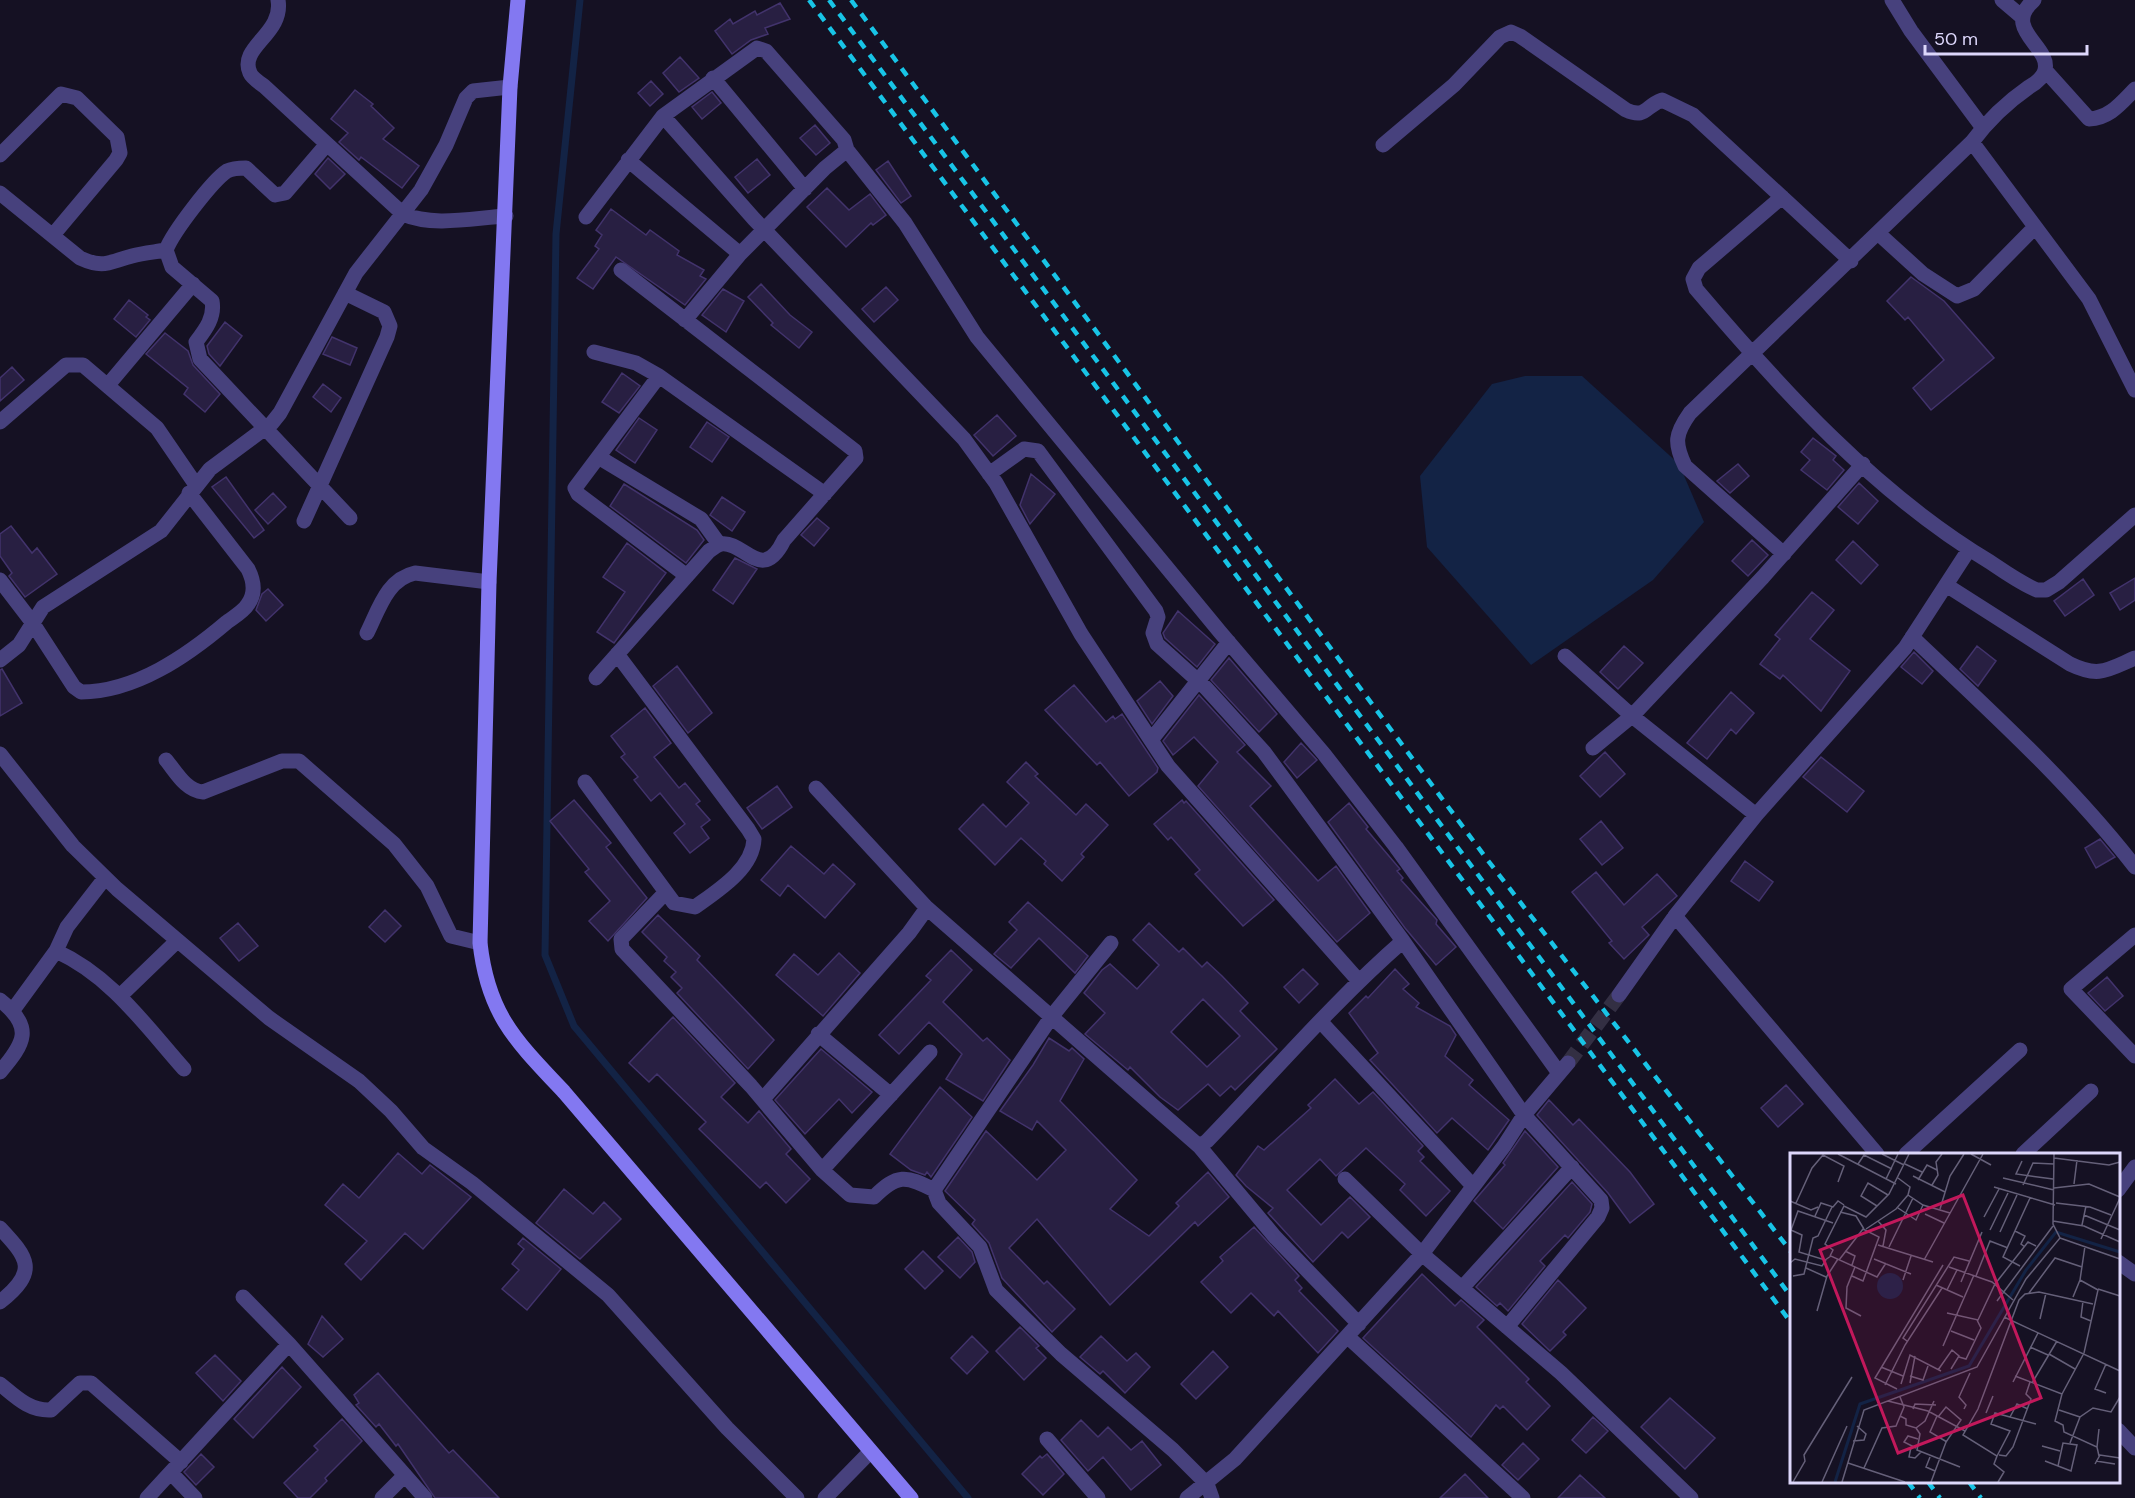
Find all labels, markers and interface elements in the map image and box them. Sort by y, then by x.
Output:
scale bar [1925,18,2087,56]
text: 50 m [1934,27,1978,51]
inset map [1790,1153,2120,1483]

